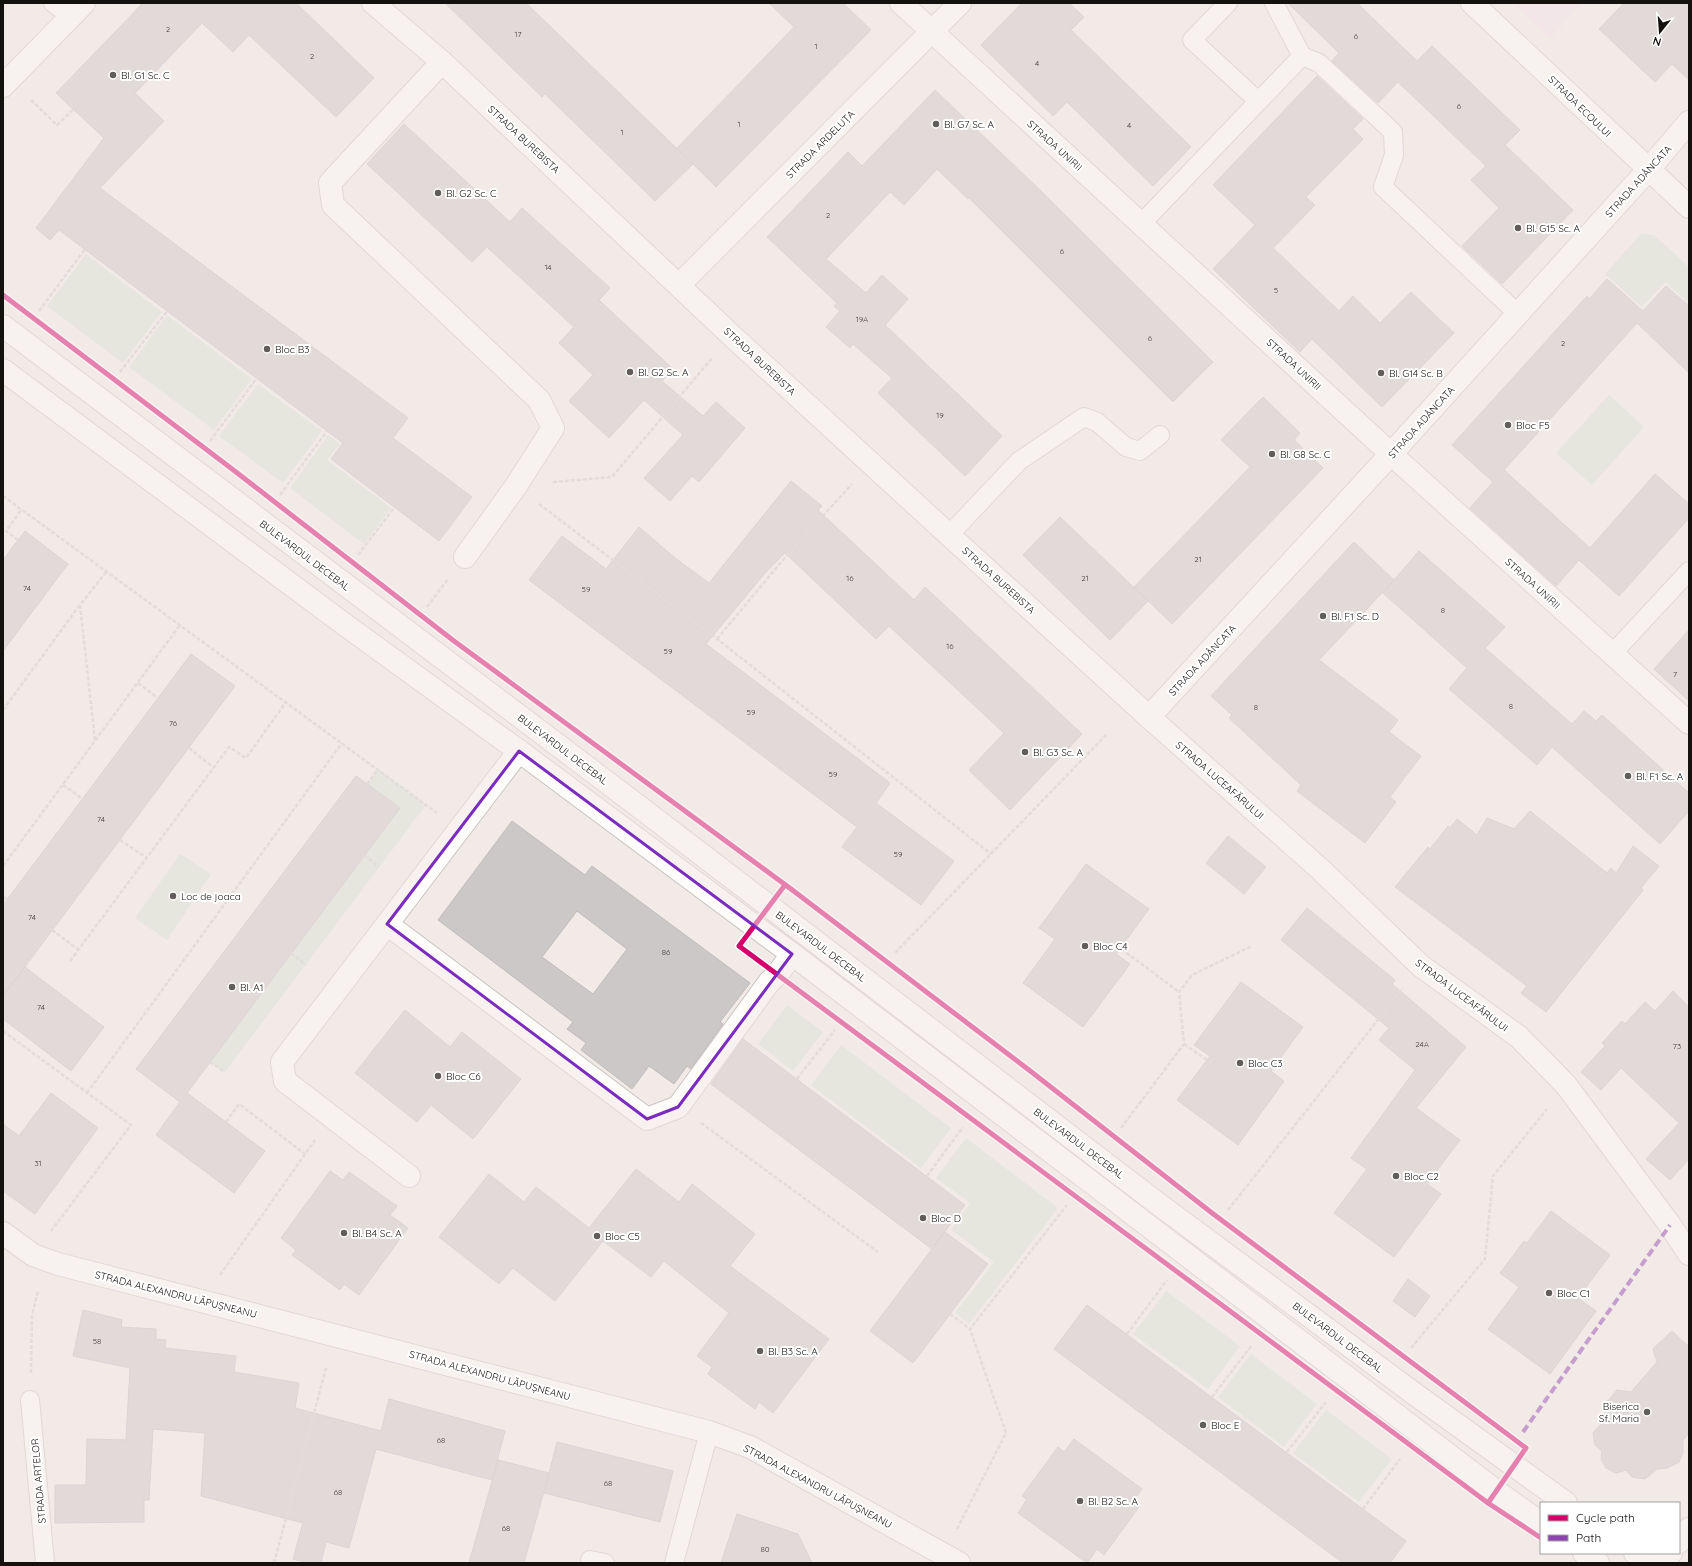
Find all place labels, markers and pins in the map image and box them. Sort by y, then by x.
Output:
place label: Bl. G1 Sc. C [121,69,170,82]
marker: Bl. G1 Sc. C [108,70,118,80]
place label: Bl. G7 Sc. A [944,118,994,131]
marker: Bl. G7 Sc. A [931,119,941,129]
place label: Bl. G2 Sc. C [446,187,497,200]
marker: Bl. G2 Sc. C [433,188,443,198]
place label: Bl. G15 Sc. A [1526,222,1580,235]
marker: Bl. G15 Sc. A [1513,223,1523,233]
place label: Bloc B3 [275,343,309,356]
marker: Bloc B3 [262,344,272,354]
place label: Bl. G2 Sc. A [638,366,689,379]
marker: Bl. G2 Sc. A [625,367,635,377]
place label: Bl. G14 Sc. B [1389,367,1443,380]
marker: Bl. G14 Sc. B [1376,368,1386,378]
place label: Bloc F5 [1516,419,1550,432]
marker: Bloc F5 [1503,420,1513,430]
place label: Bl. G8 Sc. C [1280,448,1331,461]
marker: Bl. G8 Sc. C [1267,449,1277,459]
place label: Bl. F1 Sc. D [1331,610,1379,623]
marker: Bl. F1 Sc. D [1318,611,1328,621]
place label: Bl. G3 Sc. A [1033,746,1084,759]
marker: Bl. G3 Sc. A [1020,747,1030,757]
place label: Bl. F1 Sc. A [1636,770,1684,783]
marker: Bl. F1 Sc. A [1623,771,1633,781]
place label: Loc de joaca [181,890,241,903]
marker: Loc de joaca [168,891,178,901]
place label: Bloc C4 [1093,940,1127,953]
marker: Bloc C4 [1080,941,1090,951]
place label: Bl. A1 [240,981,264,994]
marker: Bl. A1 [227,982,237,992]
place label: Bloc C3 [1248,1057,1282,1070]
marker: Bloc C3 [1235,1058,1245,1068]
place label: Bloc C6 [446,1070,481,1083]
marker: Bloc C6 [433,1071,443,1081]
place label: Bloc C2 [1404,1170,1439,1183]
marker: Bloc C2 [1391,1171,1401,1181]
place label: Bloc D [931,1212,961,1225]
marker: Bloc D [918,1213,928,1223]
place label: Bl. B4 Sc. A [352,1227,402,1240]
marker: Bl. B4 Sc. A [339,1228,349,1238]
place label: Bloc C5 [605,1230,640,1243]
marker: Bloc C5 [592,1231,602,1241]
place label: Bloc C1 [1557,1287,1590,1300]
marker: Bloc C1 [1544,1288,1554,1298]
place label: Bl. B3 Sc. A [768,1345,818,1358]
marker: Bl. B3 Sc. A [755,1346,765,1356]
place label: Biserica Sf. Maria [1599,1400,1639,1425]
marker: Biserica Sf. Maria [1642,1407,1652,1417]
place label: Bloc E [1211,1419,1240,1432]
marker: Bloc E [1198,1420,1208,1430]
place label: Bl. B2 Sc. A [1088,1495,1138,1508]
marker: Bl. B2 Sc. A [1075,1496,1085,1506]

